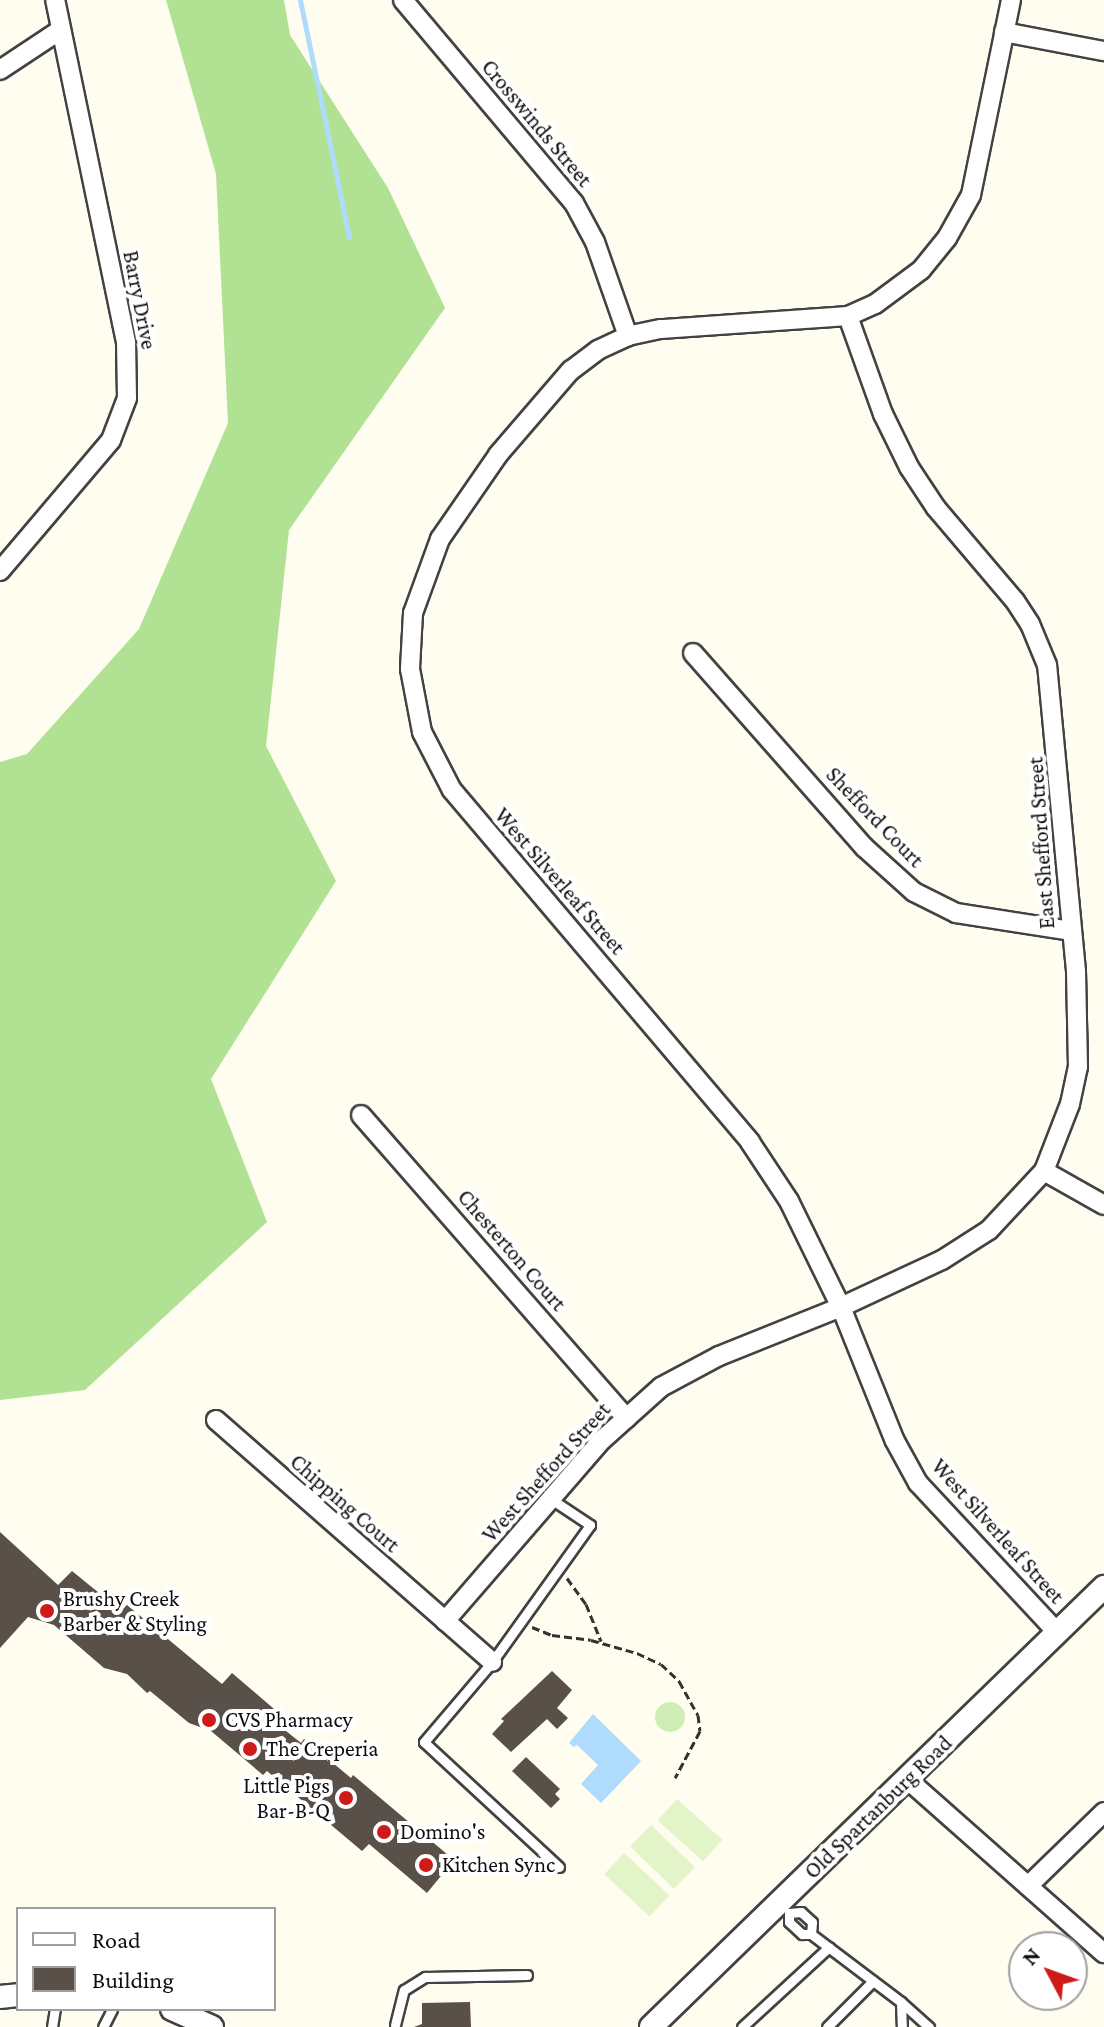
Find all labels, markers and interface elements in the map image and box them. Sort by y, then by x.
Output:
street label: Crosswinds Street [476,54,598,192]
street label: Barry Drive [118,248,162,352]
street label: East Shefford Street [1022,756,1060,930]
street label: Shefford Court [821,761,929,873]
street label: West Silverleaf Street [489,802,631,960]
street label: Chesterton Court [452,1184,572,1316]
street label: West Shefford Street [476,1397,616,1547]
street label: Chipping Court [285,1448,405,1558]
street label: West Silverleaf Street [926,1453,1070,1609]
place label: Brushy Creek Barber & Styling [63,1585,207,1636]
marker: Brushy Creek Barber & Styling [38,1602,56,1620]
place label: CVS Pharmacy [225,1707,353,1733]
marker: CVS Pharmacy [200,1711,218,1729]
street label: Old Spartanburg Road [799,1730,957,1884]
place label: The Creperia [266,1736,379,1762]
marker: The Creperia [241,1740,259,1758]
place label: Little Pigs Bar-B-Q [243,1772,330,1824]
marker: Little Pigs Bar-B-Q [337,1789,355,1807]
place label: Domino's [400,1819,485,1845]
marker: Domino's [375,1823,393,1841]
place label: Kitchen Sync [442,1852,555,1878]
marker: Kitchen Sync [417,1856,435,1874]
legend [16,1907,276,2011]
text: Road [92,1926,141,1953]
north arrow [1008,1931,1088,2011]
text: N [1017,1942,1045,1970]
text: Building [92,1966,174,1993]

